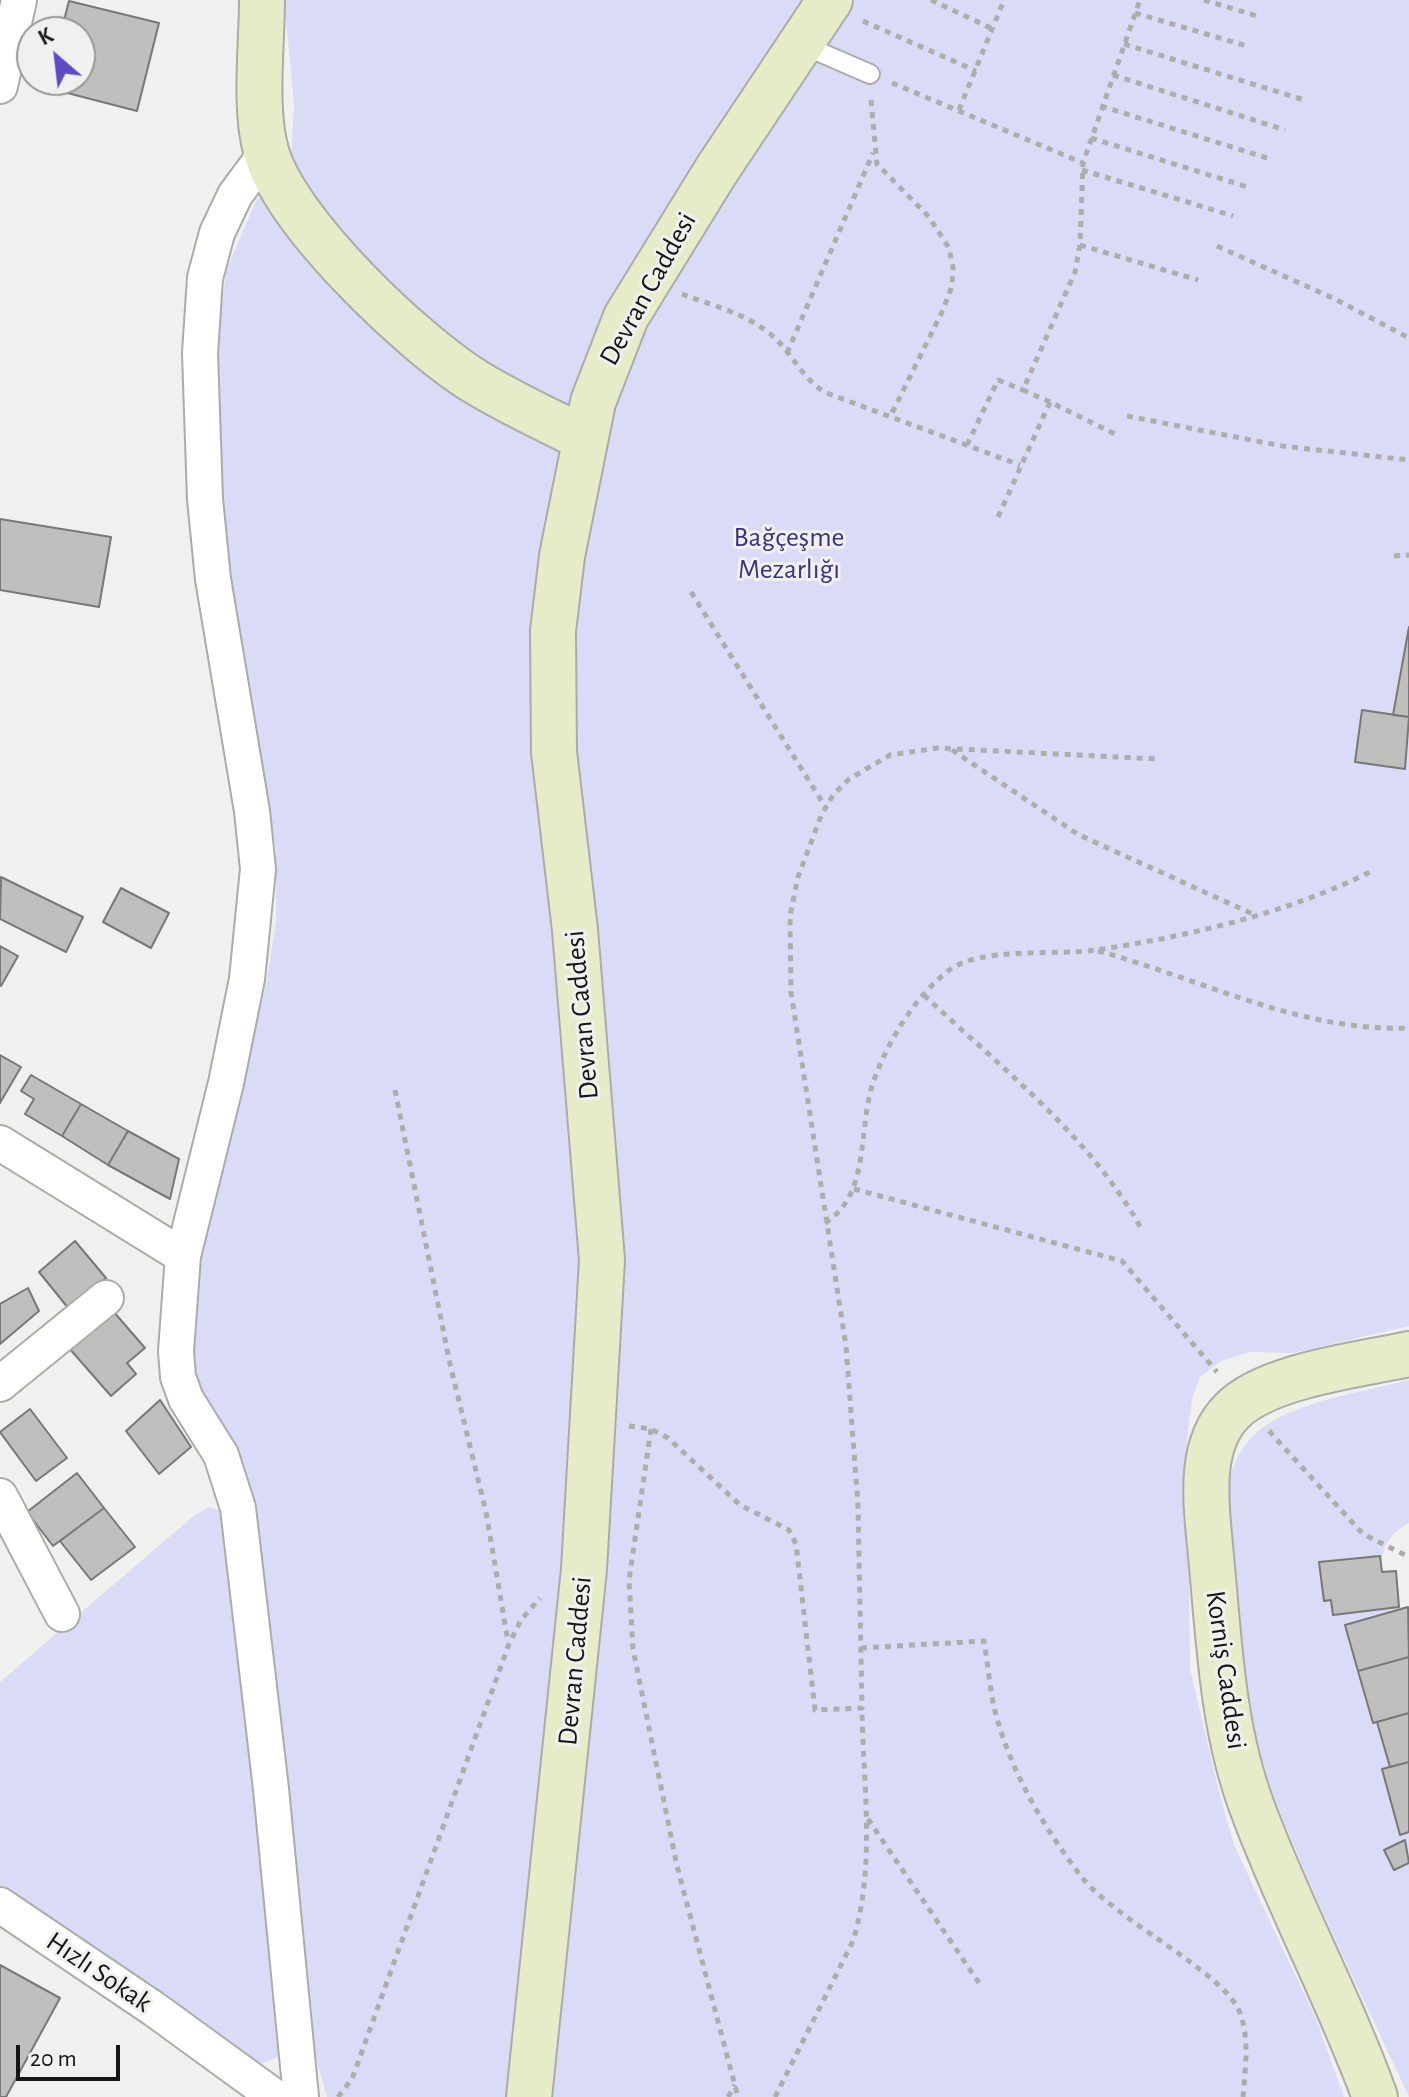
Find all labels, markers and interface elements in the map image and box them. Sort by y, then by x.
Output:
north arrow [16,16,96,96]
text: K [35,24,57,49]
street label: Devran Caddesi [592,207,704,371]
park label: Bağçeşme Mezarlığı [734,521,844,587]
street label: Devran Caddesi [558,929,606,1101]
street label: Devran Caddesi [551,1575,599,1747]
street label: Korniş Caddesi [1198,1588,1254,1752]
street label: Hızlı Sokak [40,1924,158,2020]
scale bar [20,2029,124,2079]
text: 20 m [30,2047,77,2071]

